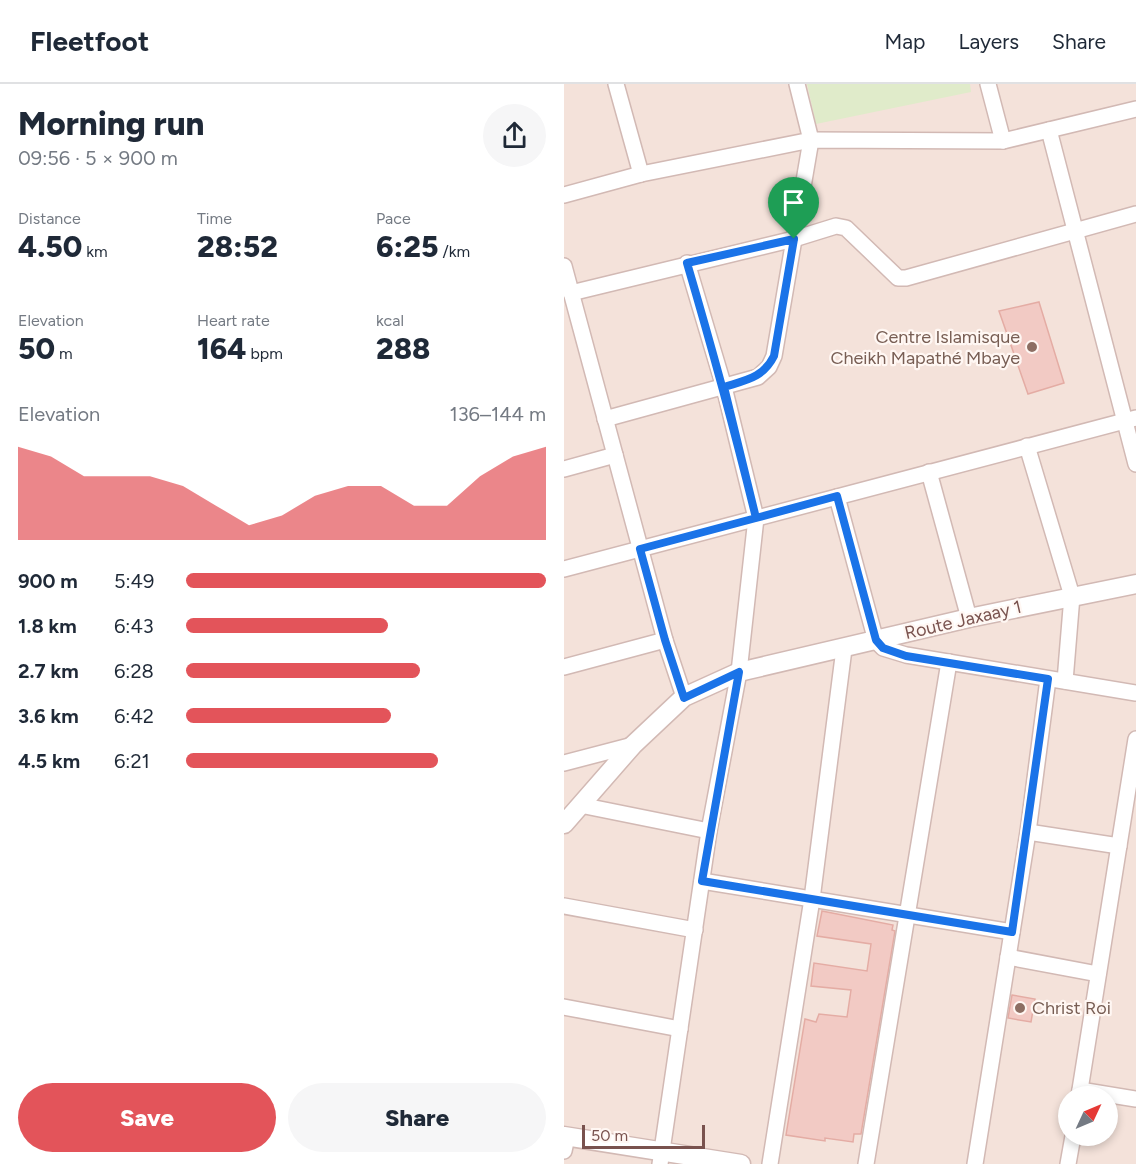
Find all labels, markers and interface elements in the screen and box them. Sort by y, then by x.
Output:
text: Fleetfoot [30,24,149,58]
text: Map [885,29,925,54]
text: Layers [958,29,1019,54]
text: Share [1052,29,1106,54]
text: Morning run [18,104,204,143]
button: share [483,104,546,167]
text: 09:56 · 5 × 900 m [18,146,178,170]
pin [768,177,819,239]
icon: arrive [777,186,810,219]
text: Distance [18,209,81,228]
text: Time [197,209,232,228]
text: Pace [376,209,411,228]
text: 4.50 [18,228,82,265]
text: 28:52 [197,228,278,265]
text: 6:25 [376,228,438,265]
text: km [82,242,108,261]
text: /km [438,242,470,261]
text: Elevation [18,311,84,330]
text: Heart rate [197,311,270,330]
text: kcal [376,311,404,330]
place label: Centre Islamisque Cheikh Mapathé Mbaye [830,326,1020,369]
text: 50 [18,330,55,367]
text: 164 [197,330,247,367]
text: 288 [376,330,430,367]
marker: Centre Islamisque Cheikh Mapathé Mbaye [1025,340,1039,354]
text: m [55,344,73,363]
text: bpm [247,344,283,363]
text: Elevation [18,402,100,426]
text: 136–144 m [449,402,546,426]
text: 900 m [18,569,78,593]
text: 5:49 [114,569,154,593]
street label: Route Jaxaay 1 [902,596,1024,644]
text: 1.8 km [18,614,77,638]
text: 6:43 [114,614,154,638]
text: 2.7 km [18,659,79,683]
text: 6:28 [114,659,154,683]
text: 3.6 km [18,704,79,728]
text: 6:42 [114,704,154,728]
text: 4.5 km [18,749,80,773]
text: 6:21 [114,749,150,773]
place label: Christ Roi [1032,997,1111,1019]
marker: Christ Roi [1013,1001,1027,1015]
button: Save [18,1083,276,1152]
button: Share [288,1083,546,1152]
north arrow [1058,1086,1118,1146]
map controls [1058,1086,1118,1146]
scale bar [582,1122,705,1150]
text: 50 m [591,1126,628,1145]

